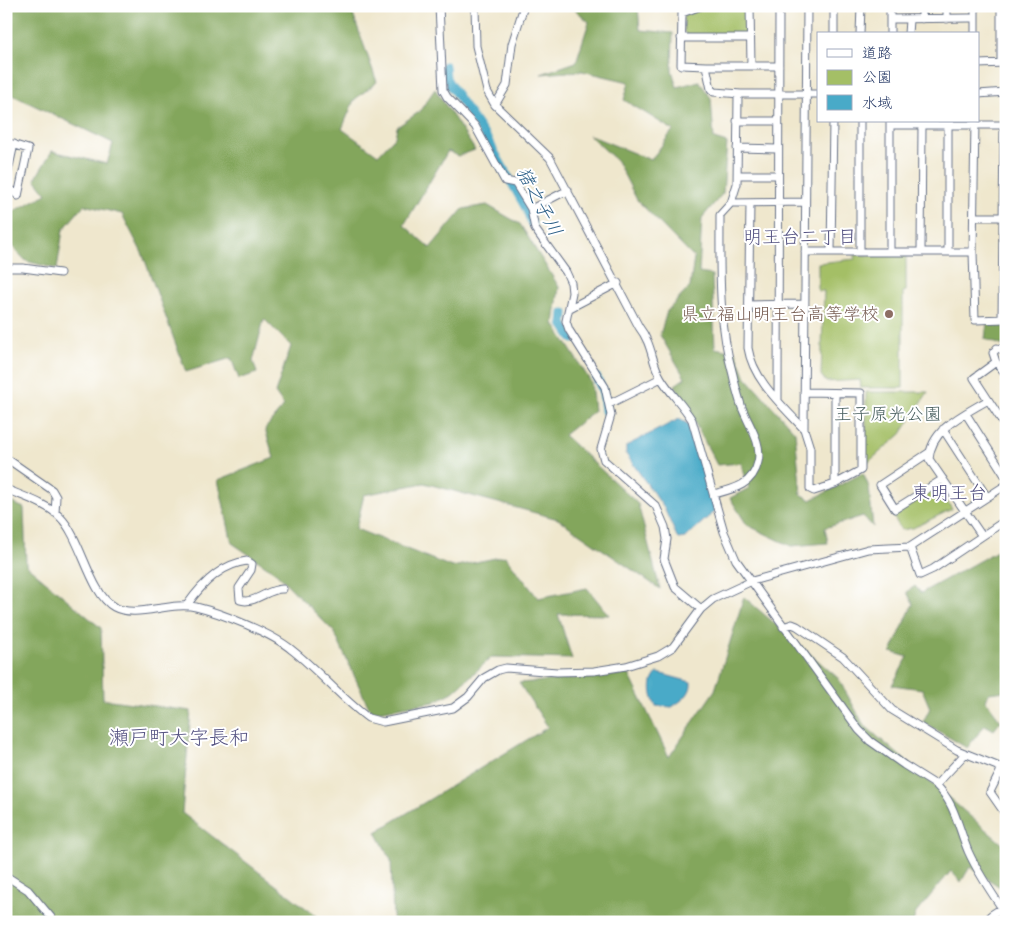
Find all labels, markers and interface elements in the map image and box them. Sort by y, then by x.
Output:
legend [817,32,980,122]
text: 道路 [862,44,892,62]
text: 公園 [862,68,892,86]
text: 水域 [862,94,892,112]
water label: 猪之子川 [512,163,567,240]
district label: 明王台二丁目 [743,226,857,248]
place label: 県立福山明王台高等学校 [681,304,879,325]
marker: 県立福山明王台高等学校 [883,308,895,320]
park label: 王子原光公園 [834,404,942,425]
district label: 東明王台 [911,482,987,504]
district label: 瀬戸町大字長和 [109,726,249,749]

